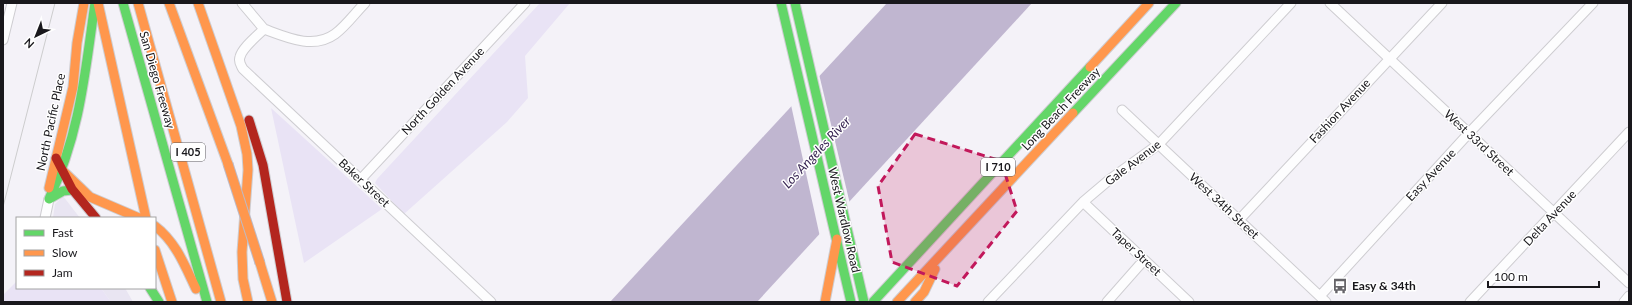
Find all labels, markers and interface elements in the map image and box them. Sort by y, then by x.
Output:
north arrow [16,16,56,56]
street label: San Diego Freeway [136,29,179,131]
text: N [21,36,36,51]
street label: North Golden Avenue [398,44,487,138]
street label: Long Beach Freeway [1018,63,1104,153]
street label: North Pacific Place [33,72,68,172]
street label: Fashion Avenue [1306,75,1373,146]
street label: West 33rd Street [1441,106,1518,179]
water label: Los Angeles River [779,112,854,191]
street label: Gale Avenue [1102,137,1164,189]
road number: I 405 [171,143,205,161]
street label: Easy Avenue [1403,145,1459,204]
street label: Baker Street [336,155,394,211]
road number: I 710 [981,158,1015,176]
street label: West Wardlow Road [825,166,864,274]
street label: West 34th Street [1186,169,1263,242]
street label: Delta Avenue [1520,187,1579,249]
legend [16,217,156,289]
street label: Taper Street [1108,224,1165,279]
text: Fast [52,225,74,240]
text: Slow [52,245,78,260]
scale bar [1488,263,1599,289]
text: Jam [52,265,73,280]
text: 100 m [1494,269,1528,284]
bus stop icon: Easy & 34th [1331,277,1349,295]
place label: Easy & 34th [1352,278,1416,293]

